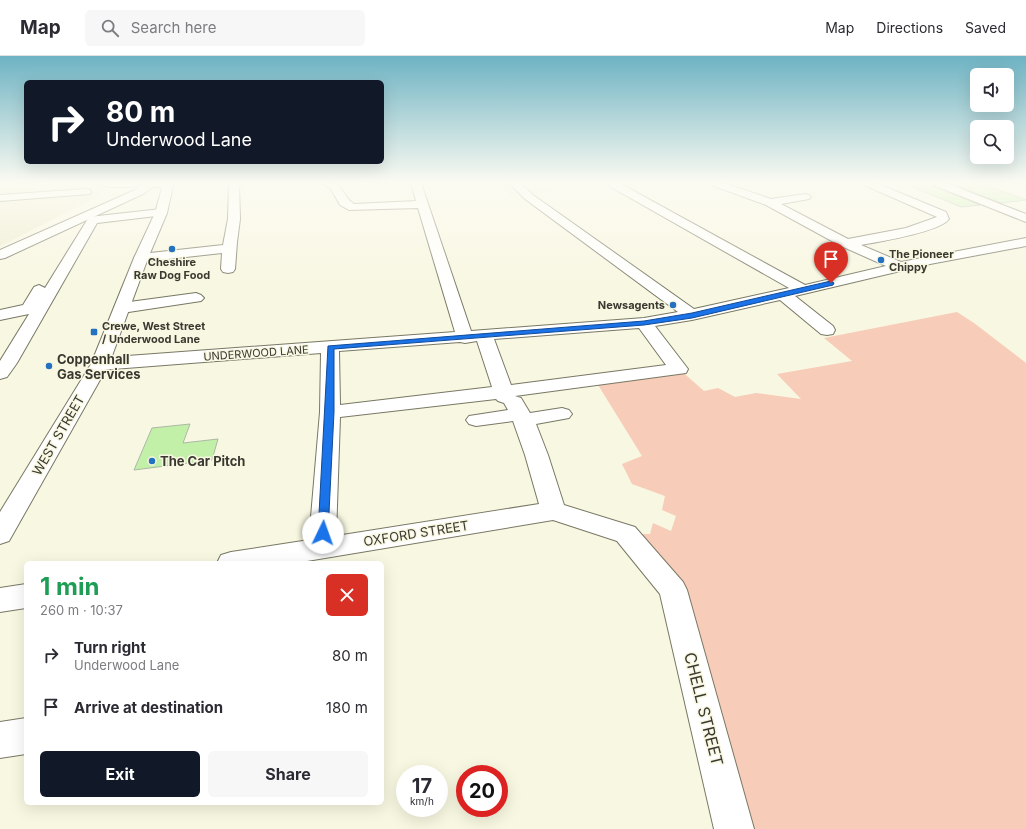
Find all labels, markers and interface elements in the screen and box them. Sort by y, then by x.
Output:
search box [85,10,365,46]
text: Map [20,16,61,39]
icon: search [99,17,121,39]
text: Search here [131,18,216,37]
text: Map [825,19,854,36]
text: Directions [876,19,943,36]
text: Saved [965,19,1006,36]
map controls [970,68,1014,164]
button: sound [970,68,1014,112]
text: 80 m [106,95,175,129]
icon: right [40,96,92,148]
button: search [970,120,1014,164]
text: Underwood Lane [106,129,252,150]
pin [814,242,848,283]
marker: Cheshire Raw Dog Food [167,244,177,254]
place label: The Pioneer Chippy [889,247,954,274]
icon: arrive [820,248,842,270]
place label: Cheshire Raw Dog Food [134,255,210,282]
marker: The Pioneer Chippy [876,255,886,265]
place label: Newsagents [598,298,665,312]
marker: Newsagents [668,300,678,310]
place label: Crewe, West Street / Underwood Lane [102,319,205,346]
marker: Crewe, West Street / Underwood Lane [89,327,99,337]
street label: UNDERWOOD LANE [203,342,309,364]
place label: Coppenhall Gas Services [57,351,140,382]
marker: Coppenhall Gas Services [44,361,54,371]
street label: WEST STREET [29,392,87,478]
place label: The Car Pitch [160,453,245,469]
marker: The Car Pitch [147,456,157,466]
position arrow [302,512,344,554]
street label: OXFORD STREET [362,517,470,549]
text: 1 min [40,572,99,601]
button: close [326,574,368,616]
text: 260 m · 10:37 [40,602,123,618]
text: Turn right [74,638,146,657]
icon: right [40,644,62,666]
text: 80 m [332,646,368,665]
street label: CHELL STREET [680,650,728,768]
text: Underwood Lane [74,657,179,673]
icon: arrive [40,696,62,718]
text: Arrive at destination [74,698,223,717]
text: 180 m [326,698,368,717]
button: Exit [40,751,200,797]
button: Share [208,751,368,797]
speed limit sign: 20 [456,765,508,817]
text: 17 [412,774,432,798]
text: km/h [410,795,434,807]

